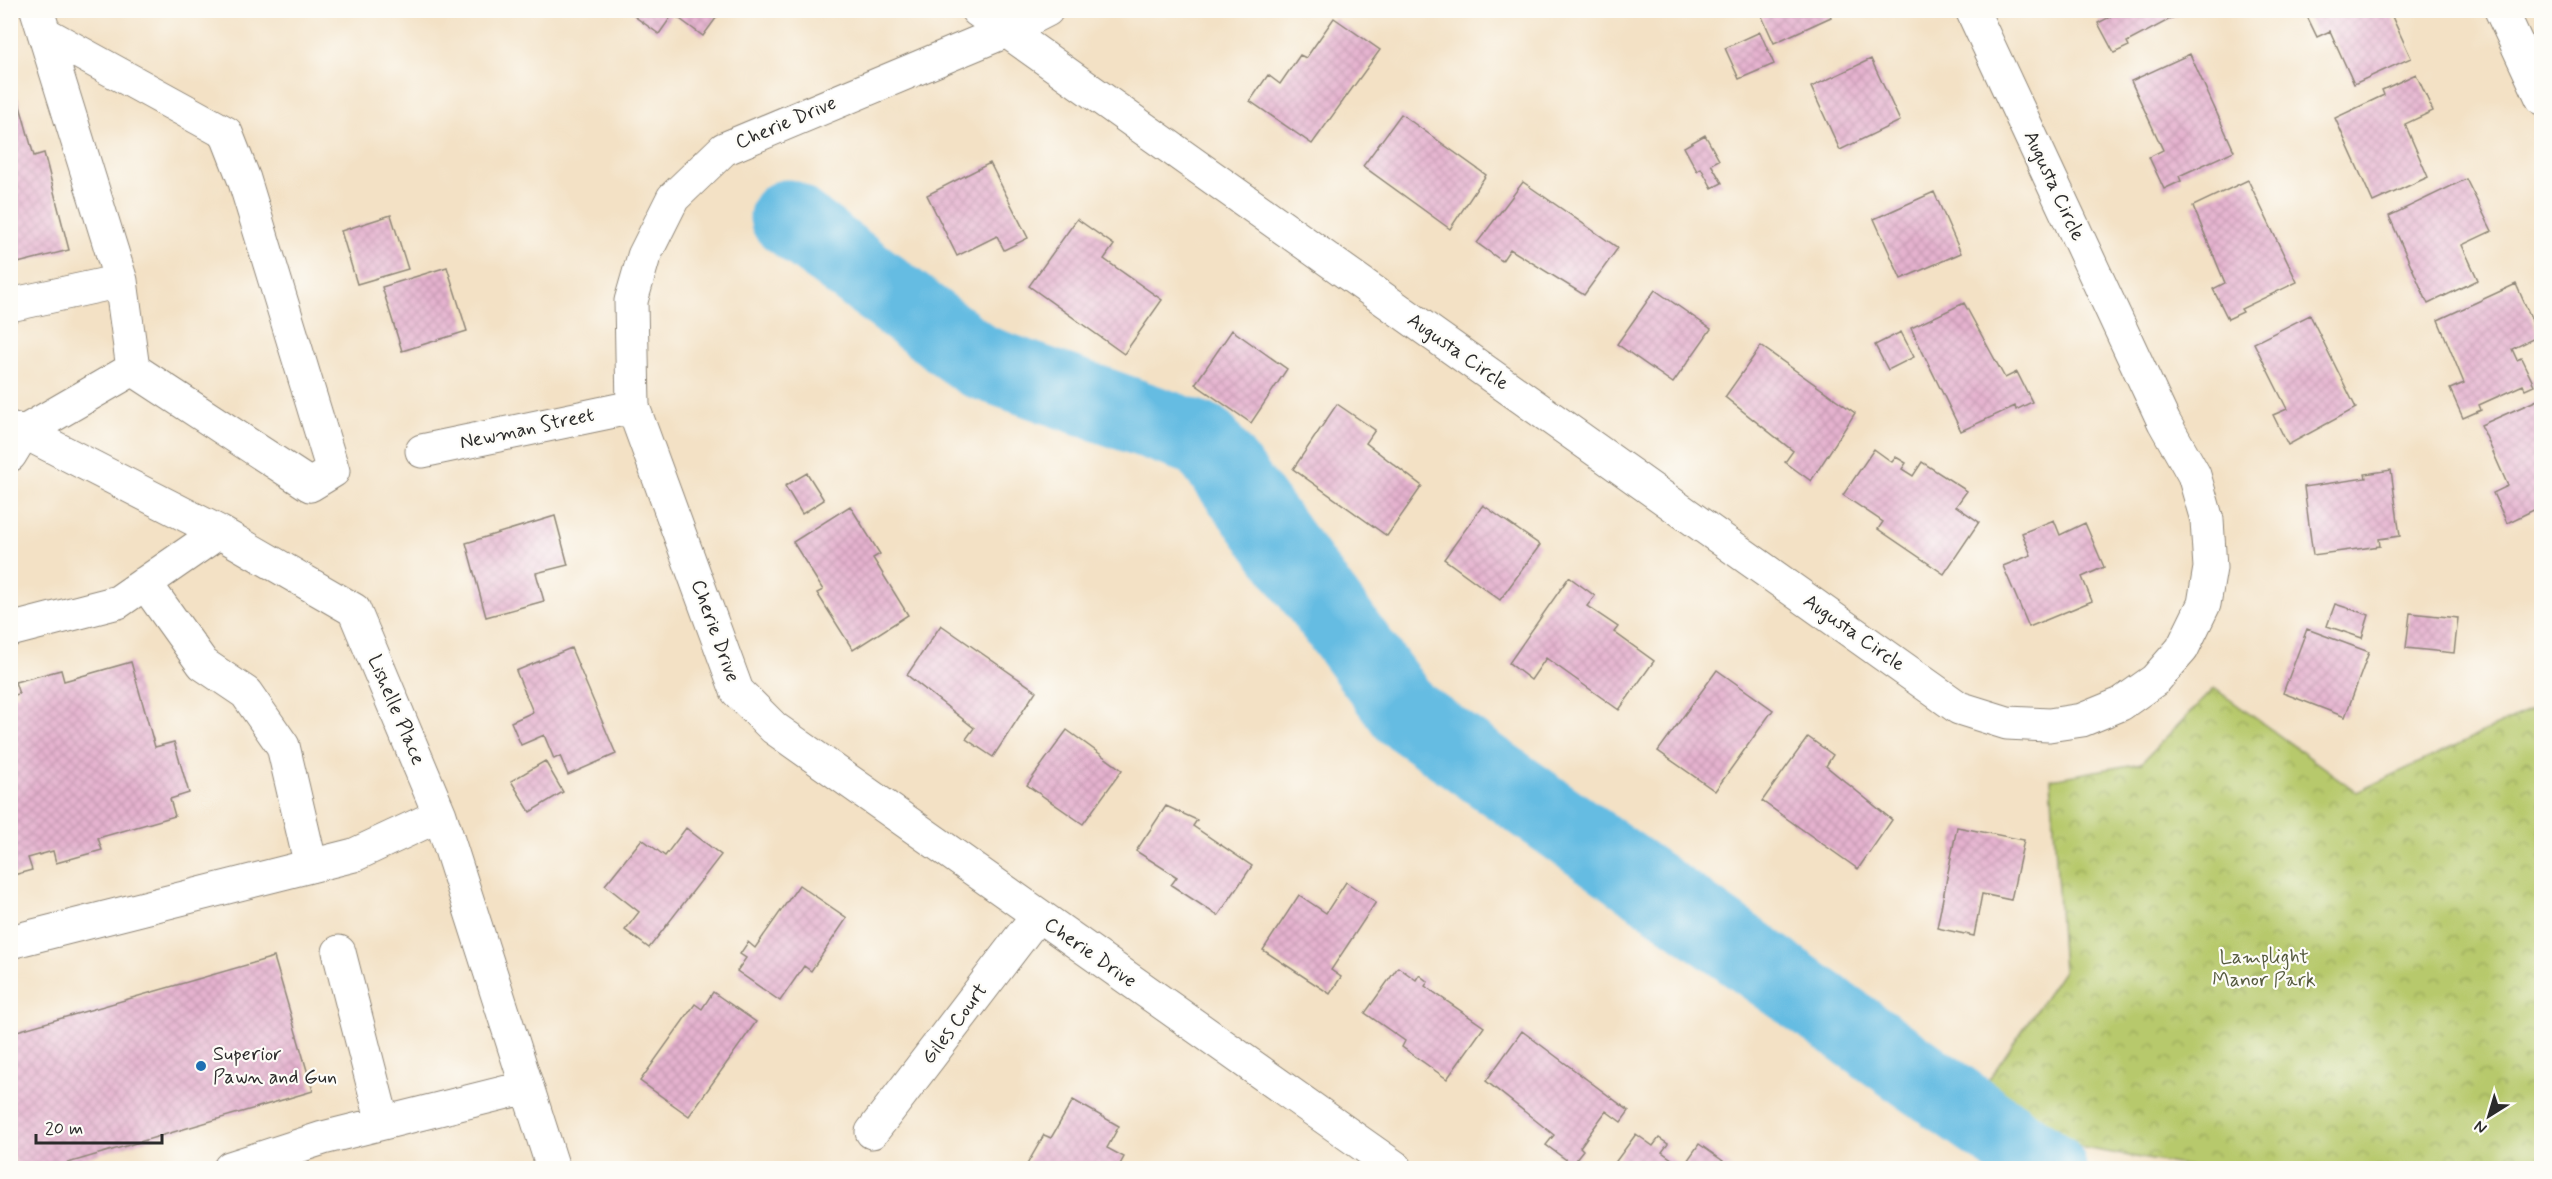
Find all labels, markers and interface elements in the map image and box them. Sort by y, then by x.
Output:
street label: Cherie Drive [731,90,841,156]
street label: Augusta Circle [2017,127,2091,245]
street label: Augusta Circle [1402,307,1514,397]
street label: Newman Street [457,402,597,456]
street label: Cherie Drive [684,576,746,686]
street label: Augusta Circle [1798,588,1910,678]
street label: Lishelle Place [361,651,431,769]
street label: Cherie Drive [1038,911,1142,995]
park label: Lamplight Manor Park [2212,944,2316,994]
street label: Giles Court [916,978,994,1070]
place label: Superior Pawn and Gun [213,1041,337,1091]
marker: Superior Pawn and Gun [194,1059,208,1073]
north arrow [2459,1086,2519,1146]
scale bar [36,1107,162,1145]
text: N [2470,1115,2491,1138]
text: 20 m [45,1117,83,1141]

